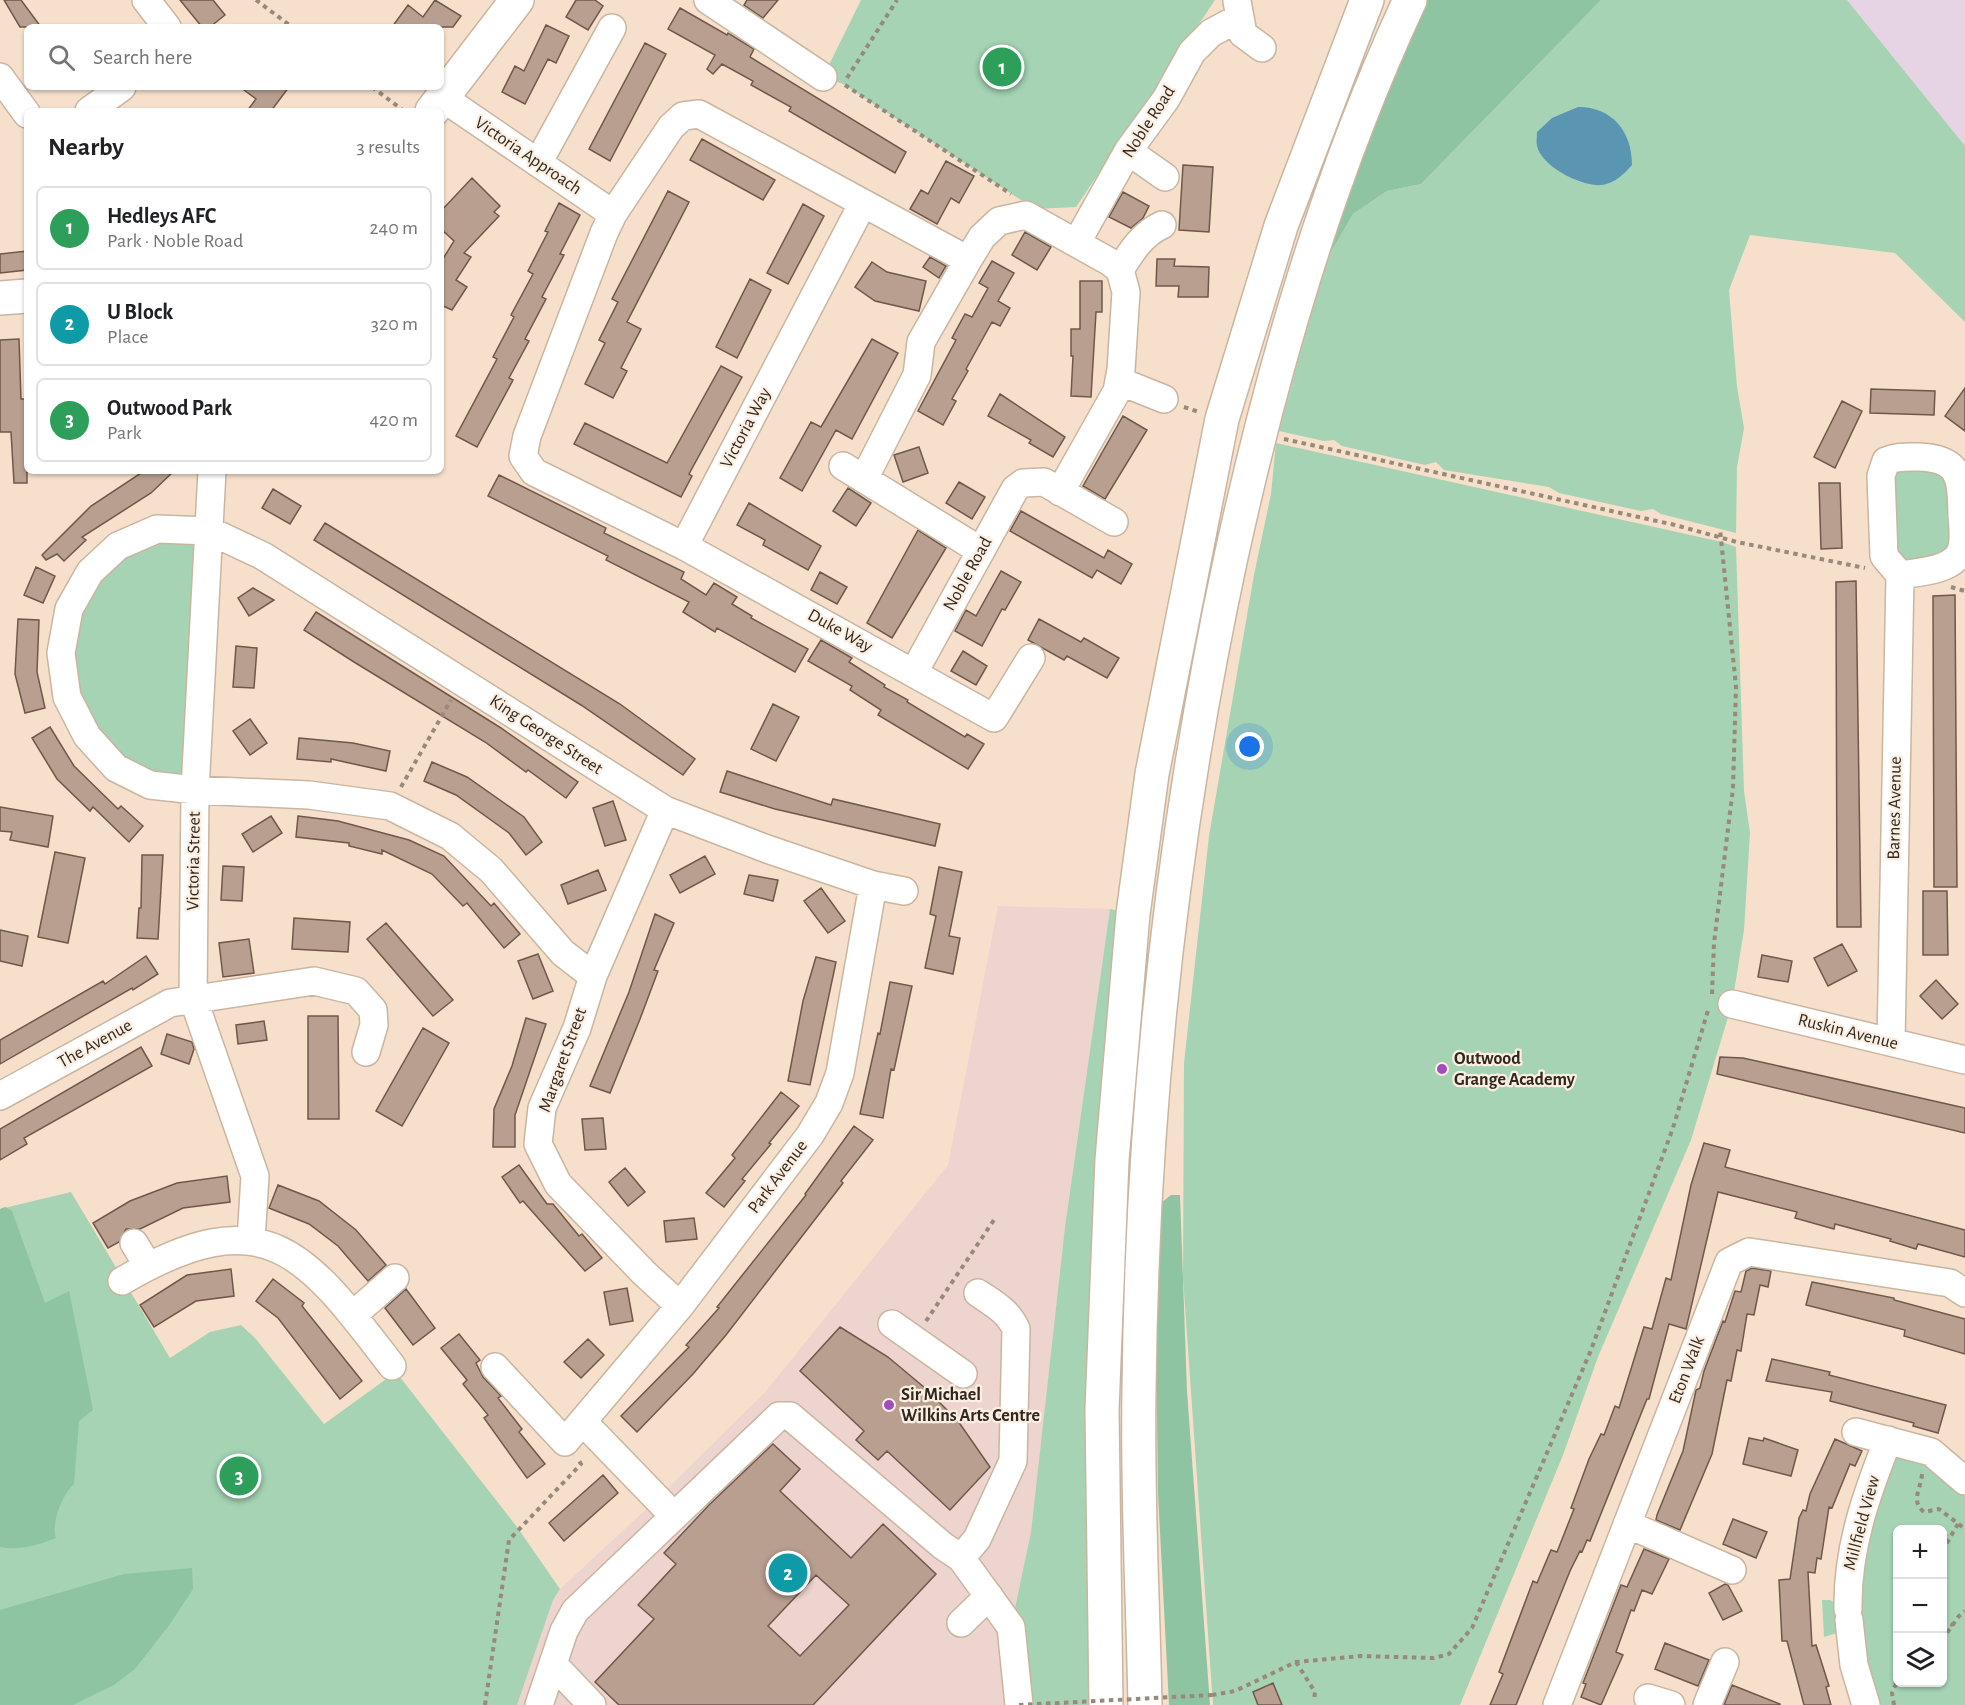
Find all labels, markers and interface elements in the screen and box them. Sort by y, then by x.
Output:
search box [24,24,444,90]
icon: search [45,41,78,74]
pin: 1 [982,44,1022,90]
text: Search here [93,46,192,68]
street label: Noble Road [1119,83,1179,161]
street label: Victoria Approach [471,114,585,198]
text: Nearby [48,134,124,160]
text: 3 results [356,137,420,157]
text: Hedleys AFC [107,205,216,227]
text: 1 [66,218,73,238]
text: 240 m [369,218,418,238]
text: Park · Noble Road [107,231,243,251]
text: U Block [107,301,173,323]
text: 2 [65,314,74,334]
text: 320 m [371,314,418,334]
text: Place [107,327,148,347]
street label: Victoria Way [717,385,775,471]
text: Outwood Park [107,397,232,419]
text: 3 [65,410,74,430]
text: 420 m [369,410,418,430]
text: Park [107,423,142,443]
street label: Noble Road [940,534,996,614]
street label: Duke Way [805,606,876,656]
street label: King George Street [486,692,606,778]
your location [1235,732,1264,761]
street label: Barnes Avenue [1885,756,1905,860]
street label: Victoria Street [184,811,204,911]
street label: Margaret Street [536,1005,590,1115]
street label: Ruskin Avenue [1796,1011,1900,1053]
street label: The Avenue [55,1016,135,1072]
place label: Outwood Grange Academy [1454,1050,1576,1089]
marker: Outwood Grange Academy [1435,1062,1449,1076]
street label: Park Avenue [745,1137,811,1217]
street label: Eton Walk [1666,1333,1708,1406]
place label: Sir Michael Wilkins Arts Centre [901,1386,1040,1425]
marker: Sir Michael Wilkins Arts Centre [882,1398,896,1412]
pin: 3 [220,1454,258,1498]
street label: Millfield View [1841,1474,1883,1572]
map controls [1893,1525,1947,1687]
button: + [1893,1525,1947,1579]
pin: 2 [768,1550,808,1596]
button: − [1893,1579,1947,1633]
button: layers [1893,1633,1947,1687]

